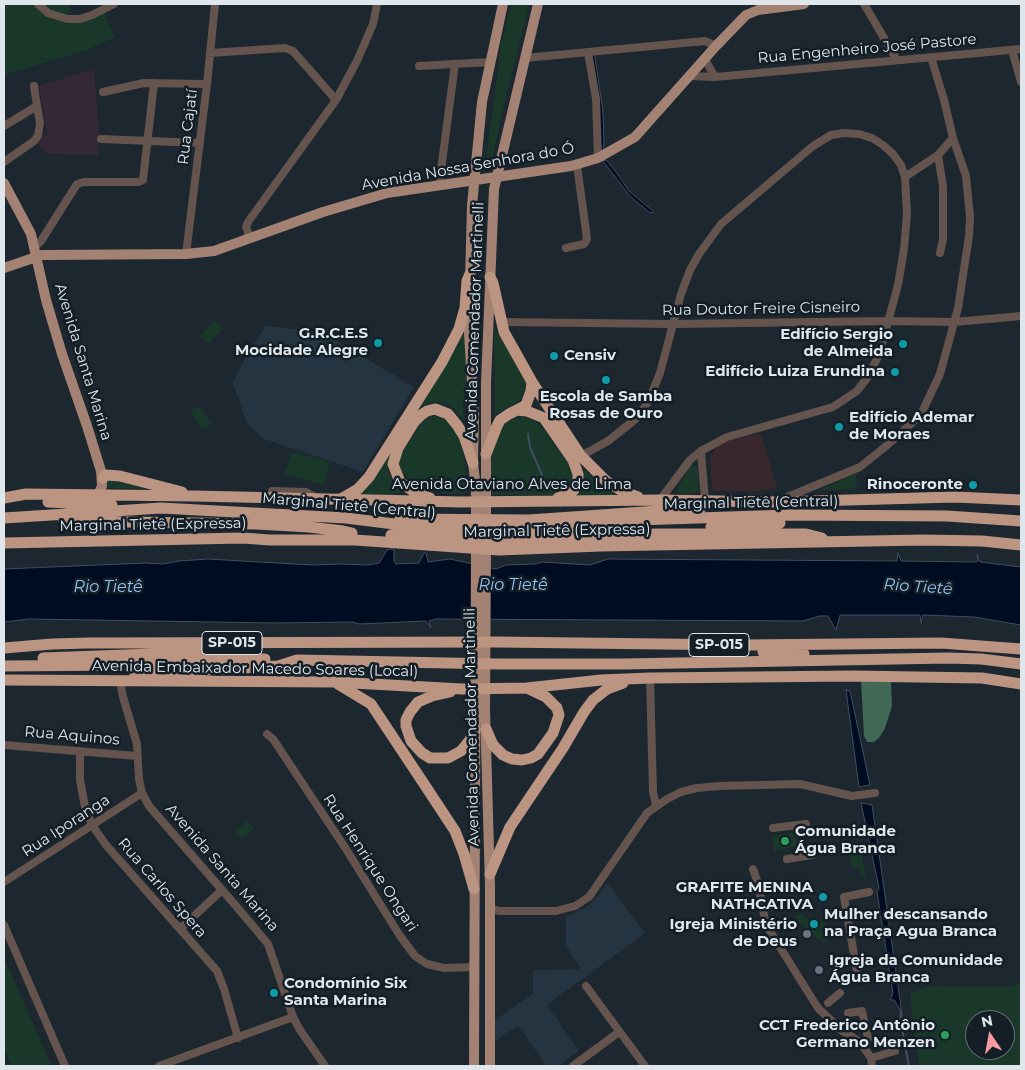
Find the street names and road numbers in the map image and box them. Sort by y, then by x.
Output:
street label: Rua Engenheiro José Pastore [757,30,977,68]
street label: Rua Cajatí [174,88,202,166]
street label: Avenida Nossa Senhora do Ó [360,139,576,195]
street label: Avenida Comendador Martinelli [462,201,488,441]
street label: Avenida Santa Marina [51,281,115,443]
street label: Rua Doutor Freire Cisneiro [662,298,860,320]
street label: Avenida Otaviano Alves de Lima [392,476,632,494]
street label: Marginal Tietê (Central) [261,489,437,523]
street label: Marginal Tietê (Central) [664,492,838,514]
street label: Marginal Tietê (Expressa) [59,514,247,536]
street label: Marginal Tietê (Expressa) [463,520,651,542]
street label: Avenida Comendador Martinelli [461,608,483,846]
road number: SP-015 [202,632,262,654]
road number: SP-015 [689,634,749,656]
street label: Avenida Embaixador Macedo Soares (Local) [92,657,418,681]
street label: Rua Aquinos [24,723,120,749]
street label: Rua Iporanga [19,791,113,861]
street label: Rua Henrique Ongari [319,791,421,935]
street label: Avenida Santa Marina [162,800,282,936]
street label: Rua Carlos Spera [114,834,210,942]

